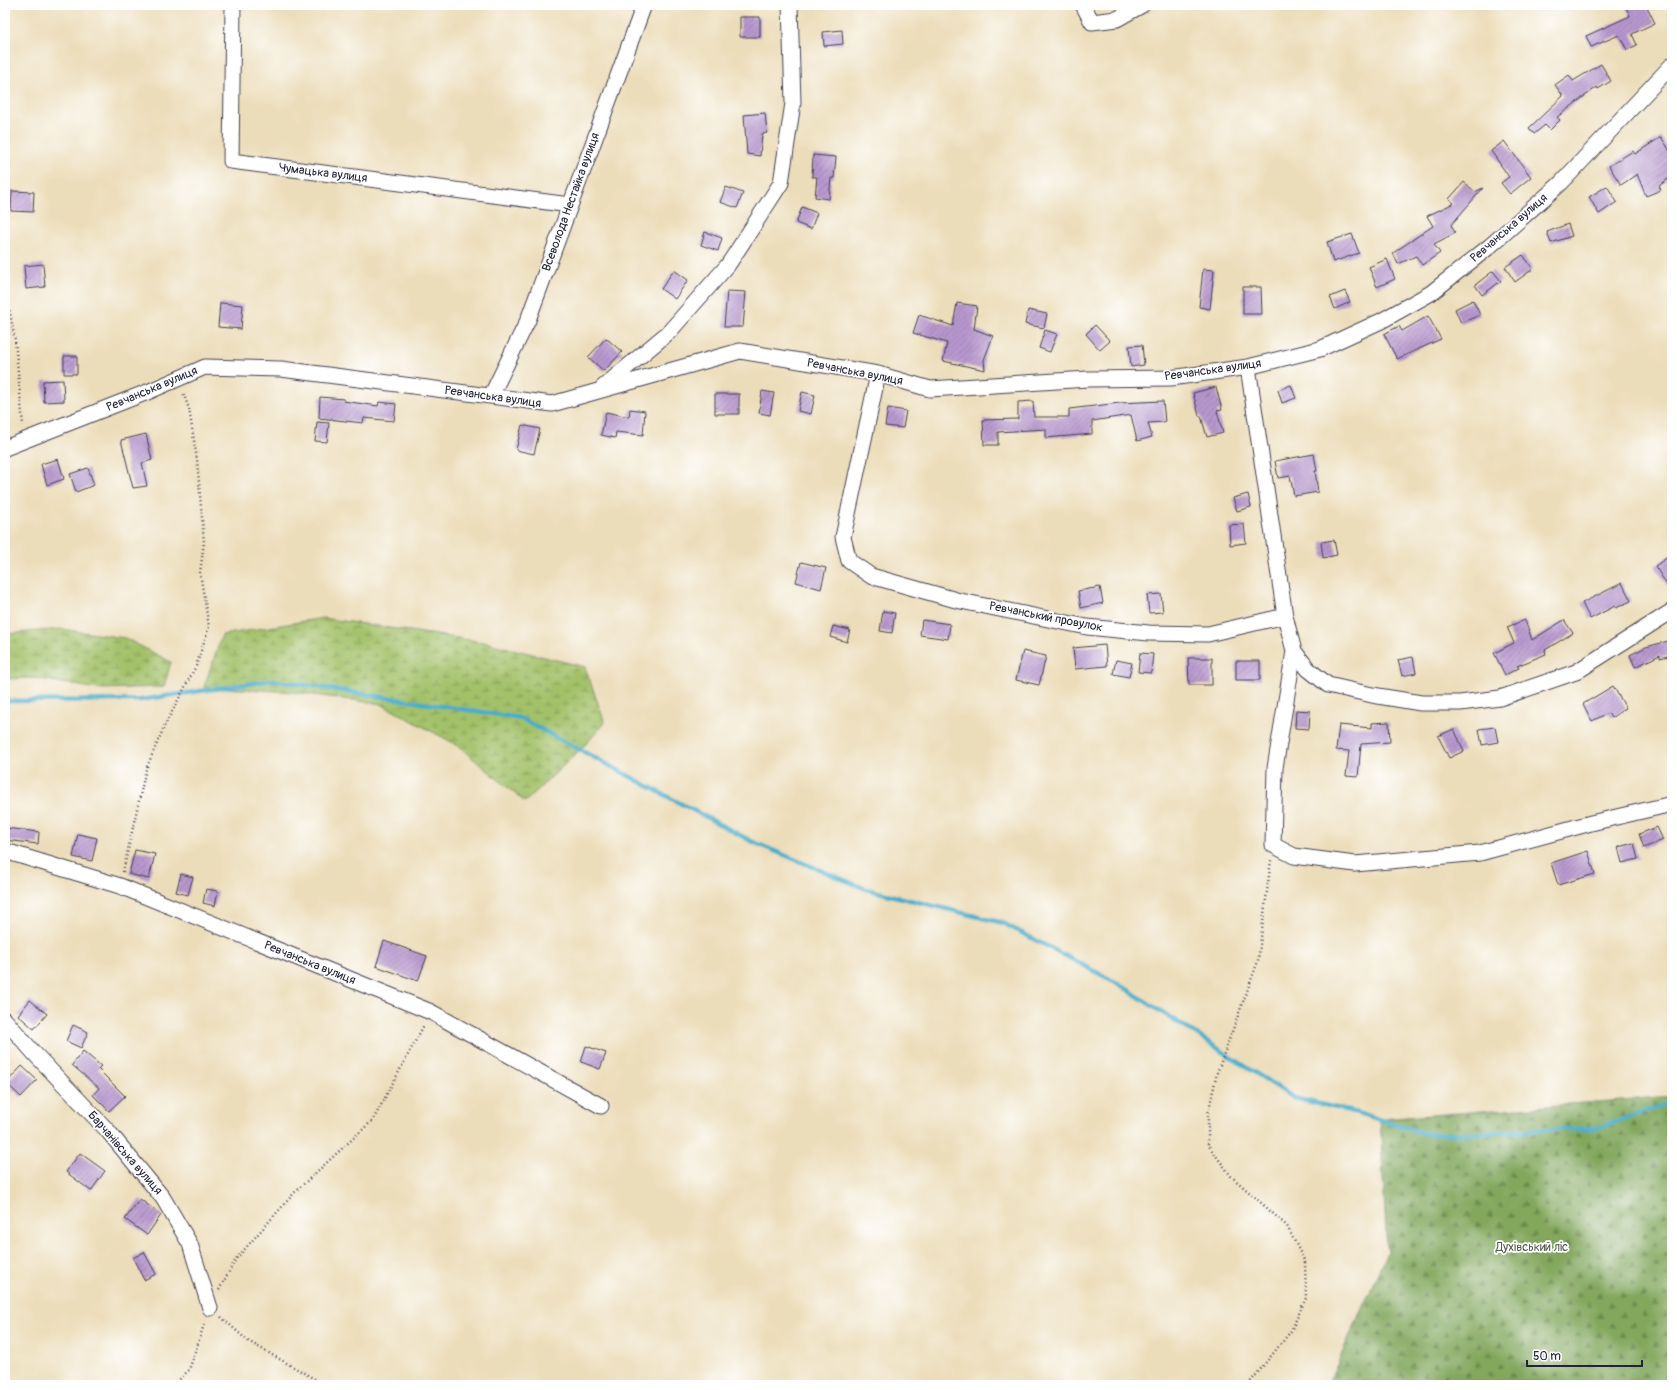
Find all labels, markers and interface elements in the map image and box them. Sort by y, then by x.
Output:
street label: Всеволода Нестайка вулиця [539,130,603,273]
street label: Чумацька вулиця [278,160,368,186]
street label: Ревчанська вулиця [1467,190,1551,266]
street label: Ревчанська вулиця [806,355,905,389]
street label: Ревчанська вулиця [1164,356,1263,384]
street label: Ревчанська вулиця [104,363,200,415]
street label: Ревчанська вулиця [444,383,543,411]
street label: Ревчанський провулок [988,599,1104,635]
street label: Ревчанська вулиця [262,938,358,988]
street label: Барчанівська вулиця [85,1108,166,1198]
park label: Духівський ліс [1495,1240,1568,1255]
scale bar [1527,1342,1642,1368]
text: 50 m [1533,1349,1561,1364]

